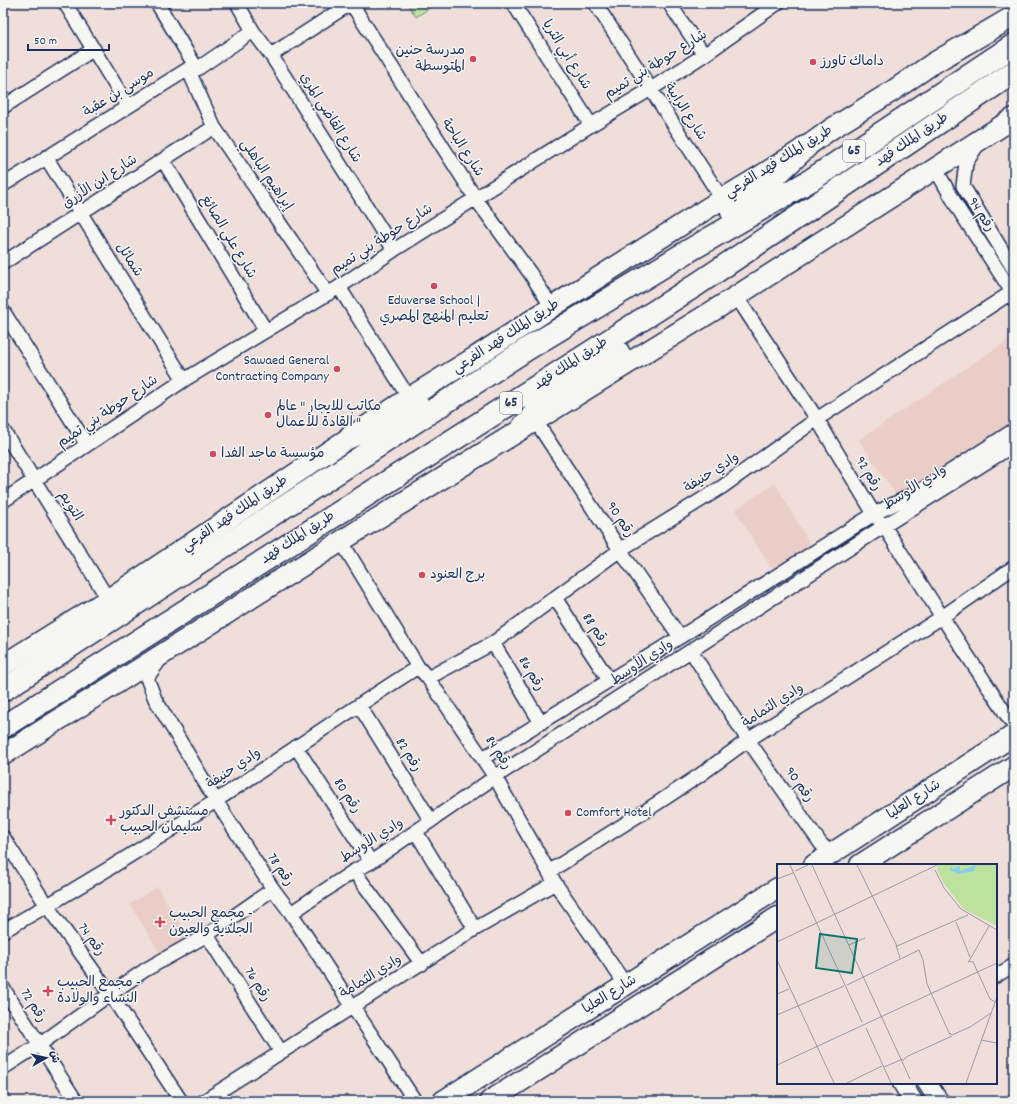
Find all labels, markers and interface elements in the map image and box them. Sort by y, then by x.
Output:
street label: شارع أبي الثريا [536,16,596,95]
street label: شارع حوطة بني تميم [601,25,712,106]
scale bar [28,26,109,52]
text: 50 m [34,33,57,50]
place label: مدرسة حنين المتوسطة [395,41,465,77]
place label: داماك تاورز [820,52,884,72]
marker: مدرسة حنين المتوسطة [468,54,478,64]
marker: داماك تاورز [808,57,818,67]
street label: موسى بن عقبة [80,63,158,123]
street label: شارع القاضي المري [293,69,366,168]
street label: شارع الرابية [659,79,711,145]
street label: طريق الملك فهد [871,108,953,172]
street label: شارع الباحة [436,115,488,181]
street label: طريق الملك فهد الفرعي [721,121,837,204]
street label: إبراهيم الباهلي [234,135,298,216]
road number: 65 [843,140,865,162]
street label: شارع ابن الأزرق [58,149,142,214]
street label: شارع علي الصائغ [194,191,261,283]
street label: رقم 94 [963,194,999,236]
street label: شارع حوطة بني تميم [327,200,437,281]
street label: شمائل [111,239,147,281]
marker: Eduverse School | تعليم المنهج المصري [429,281,439,291]
place label: Eduverse School | تعليم المنهج المصري [379,291,490,327]
street label: طريق الملك فهد الفرعي [449,295,564,380]
street label: طريق الملك فهد [530,332,612,396]
place label: Sawaed General Contracting Company [215,351,330,387]
marker: Sawaed General Contracting Company [332,364,342,374]
street label: شارع حوطة بني تميم [54,371,163,454]
road number: 65 [500,392,522,414]
place label: مكاتب للايجار " عالم القادة للأعمال " [276,397,381,433]
marker: مكاتب للايجار " عالم القادة للأعمال " [263,410,273,420]
place label: مؤسسة ماجد الفدا [221,444,324,464]
street label: وادي حنيفة [681,448,743,498]
marker: مؤسسة ماجد الفدا [208,449,218,459]
street label: رقم 92 [850,453,886,495]
street label: وادي الأوسط [879,460,951,515]
street label: طريق الملك فهد الفرعي [178,471,293,558]
street label: التويم [53,487,87,525]
street label: رقم 90 [601,498,639,542]
street label: طريق الملك فهد [257,506,339,570]
place label: برج العنود [430,565,485,585]
marker: برج العنود [417,570,427,580]
street label: رقم 88 [577,609,613,651]
street label: وادي الأوسط [606,634,677,691]
street label: رقم 86 [513,653,549,695]
street label: وادي الثمامة [738,679,808,733]
street label: رقم 84 [480,732,516,774]
street label: رقم 82 [390,734,426,776]
street label: وادي حنيفة [203,743,265,795]
street label: رقم 90 [780,763,818,807]
street label: رقم 80 [328,774,366,818]
street label: شارع العليا [883,775,945,825]
place label: مستشفى الدكتور سليمان الحبيب [119,802,209,838]
place label: Comfort Hotel [576,803,652,823]
marker: Comfort Hotel [563,808,573,818]
street label: وادي الأوسط [336,813,408,868]
marker: مستشفى الدكتور سليمان الحبيب [105,814,117,826]
street label: رقم 78 [262,849,298,891]
inset map [777,864,997,1084]
place label: مجمع الحبيب - الجلدية والعيون [169,904,253,940]
marker: مجمع الحبيب - الجلدية والعيون [154,916,166,928]
street label: رقم 74 [72,919,110,961]
street label: وادي الثمامة [336,950,406,1004]
street label: رقم 76 [239,964,275,1006]
street label: شارع العليا [579,970,641,1020]
place label: مجمع الحبيب - النساء والولادة [57,973,141,1009]
street label: رقم 72 [15,985,51,1027]
marker: مجمع الحبيب - النساء والولادة [42,985,54,997]
north arrow [26,1038,66,1078]
text: ش [45,1050,63,1064]

